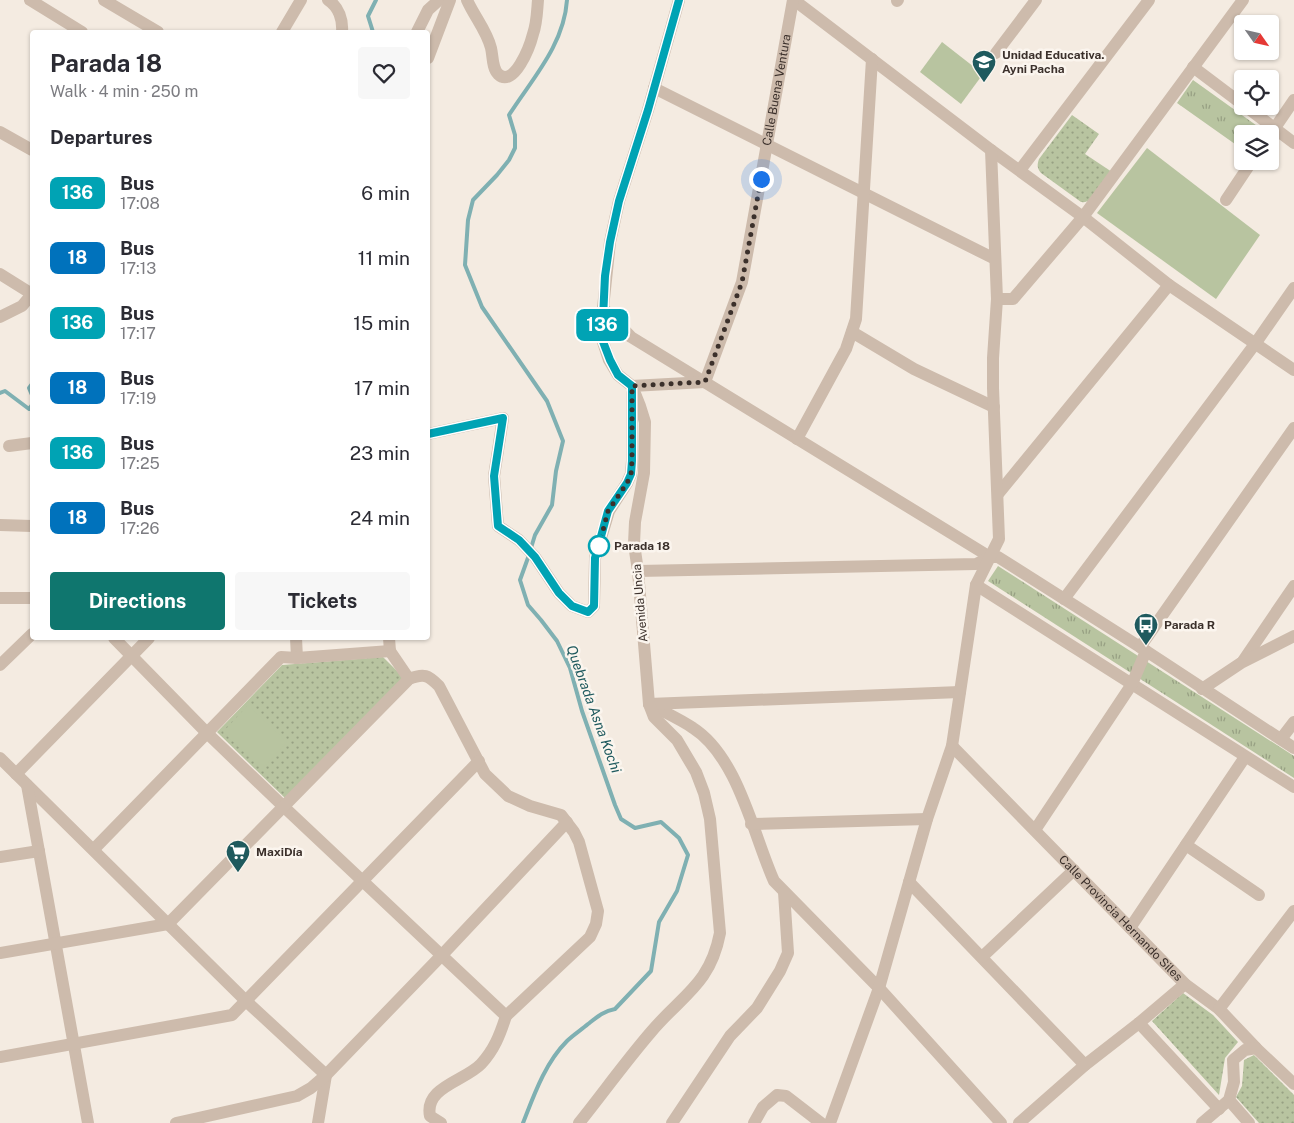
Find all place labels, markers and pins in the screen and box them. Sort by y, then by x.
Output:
place label: Unidad Educativa. Ayni Pacha [1002,48,1105,76]
school or university icon: Unidad Educativa. Ayni Pacha [971,49,997,83]
marker: Parada 18 [588,535,610,557]
place label: Parada 18 [614,539,670,553]
bus stop icon: Parada R [1133,612,1159,646]
place label: Parada R [1164,618,1215,632]
supermarket icon: MaxiDía [225,839,251,873]
place label: MaxiDía [256,845,303,859]

